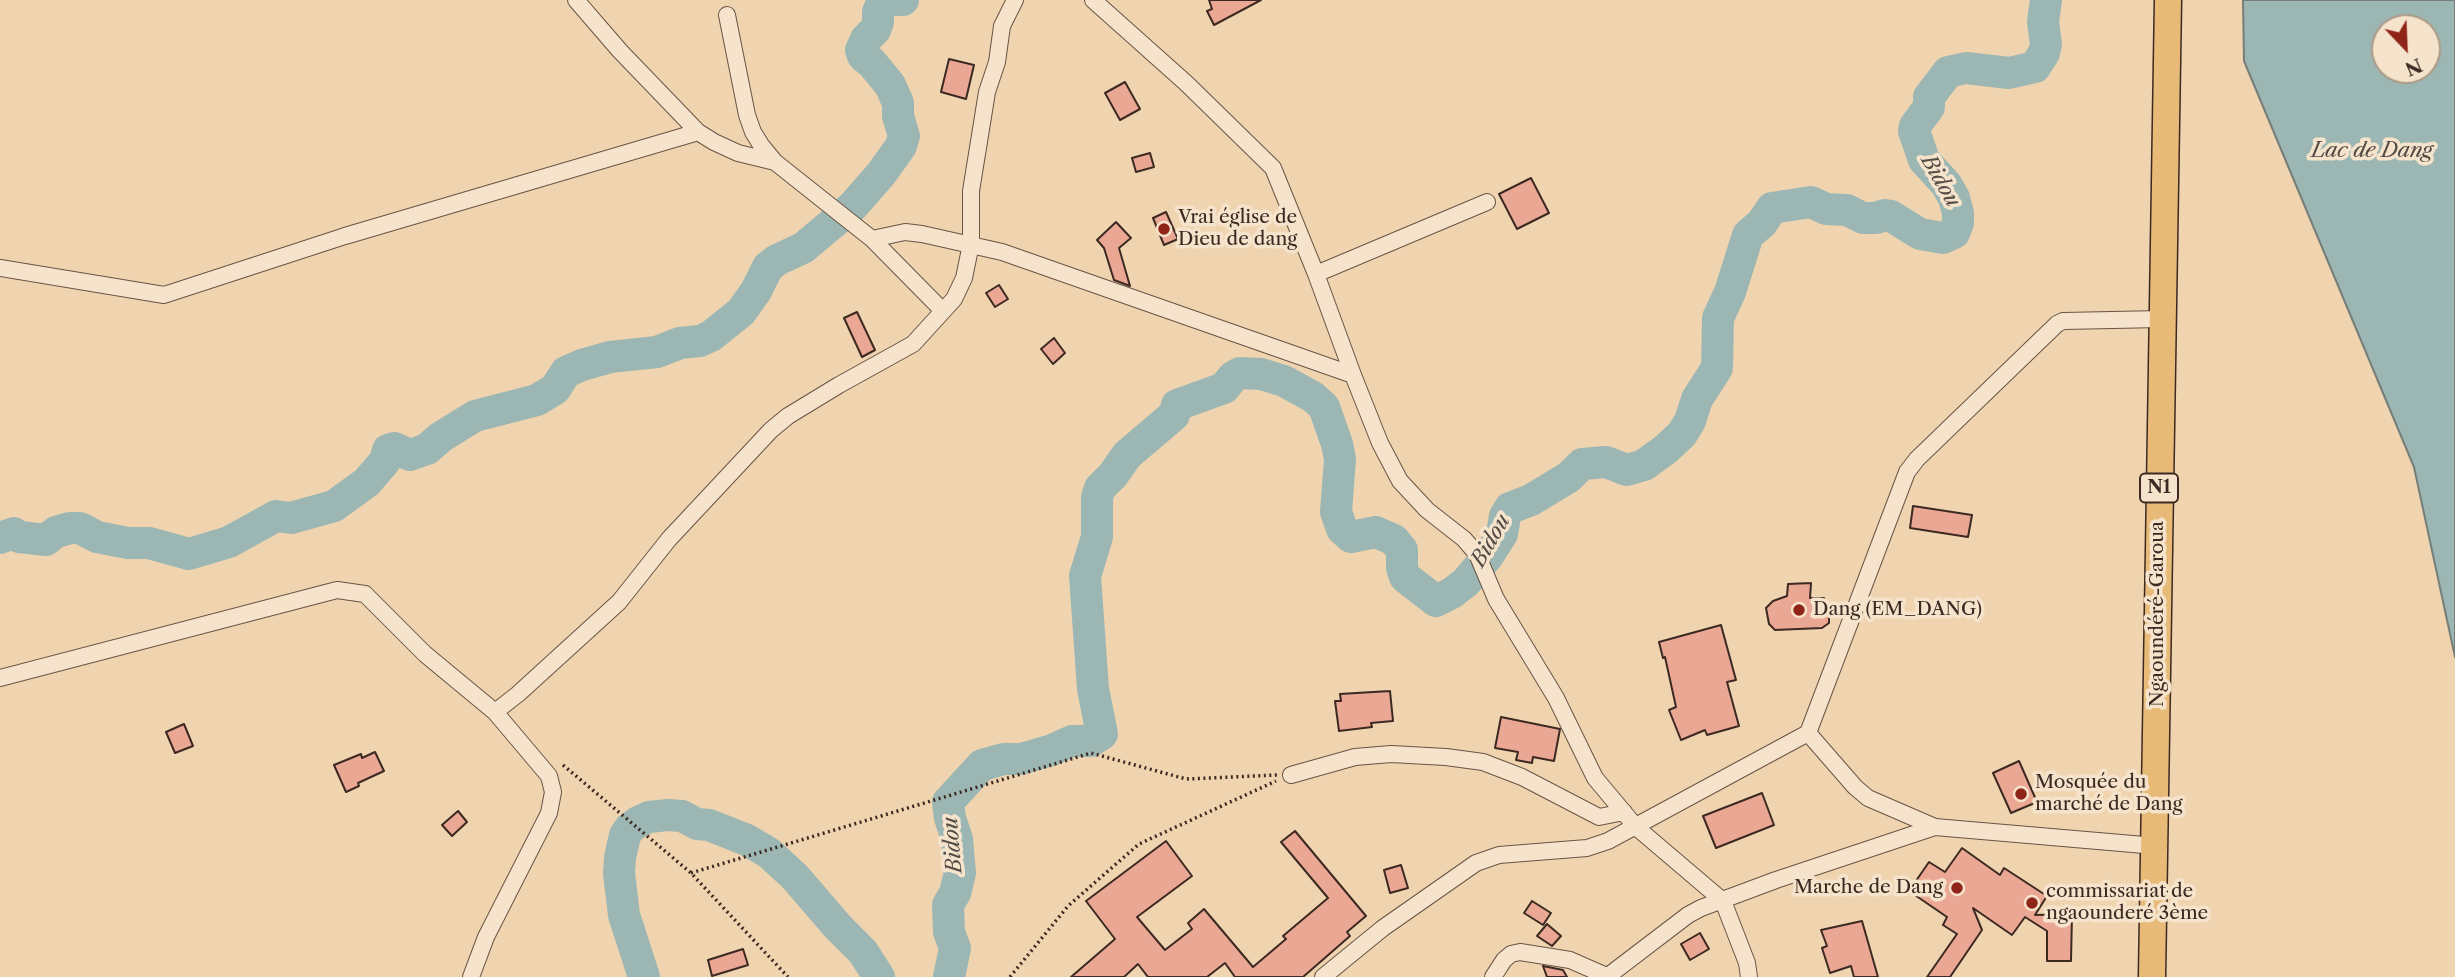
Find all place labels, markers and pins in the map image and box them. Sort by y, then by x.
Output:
place label: Vrai église de Dieu de dang [1178,207,1297,251]
marker: Vrai église de Dieu de dang [1156,221,1172,237]
place label: Dang (EM_DANG) [1813,599,1982,621]
marker: Dang (EM_DANG) [1791,602,1807,618]
place label: Mosquée du marché de Dang [2035,772,2183,816]
marker: Mosquée du marché de Dang [2013,786,2029,802]
place label: Marche de Dang [1794,877,1943,899]
marker: Marche de Dang [1949,880,1965,896]
place label: commissariat de ngaounderé 3ème [2046,881,2208,925]
marker: commissariat de ngaounderé 3ème [2024,895,2040,911]

